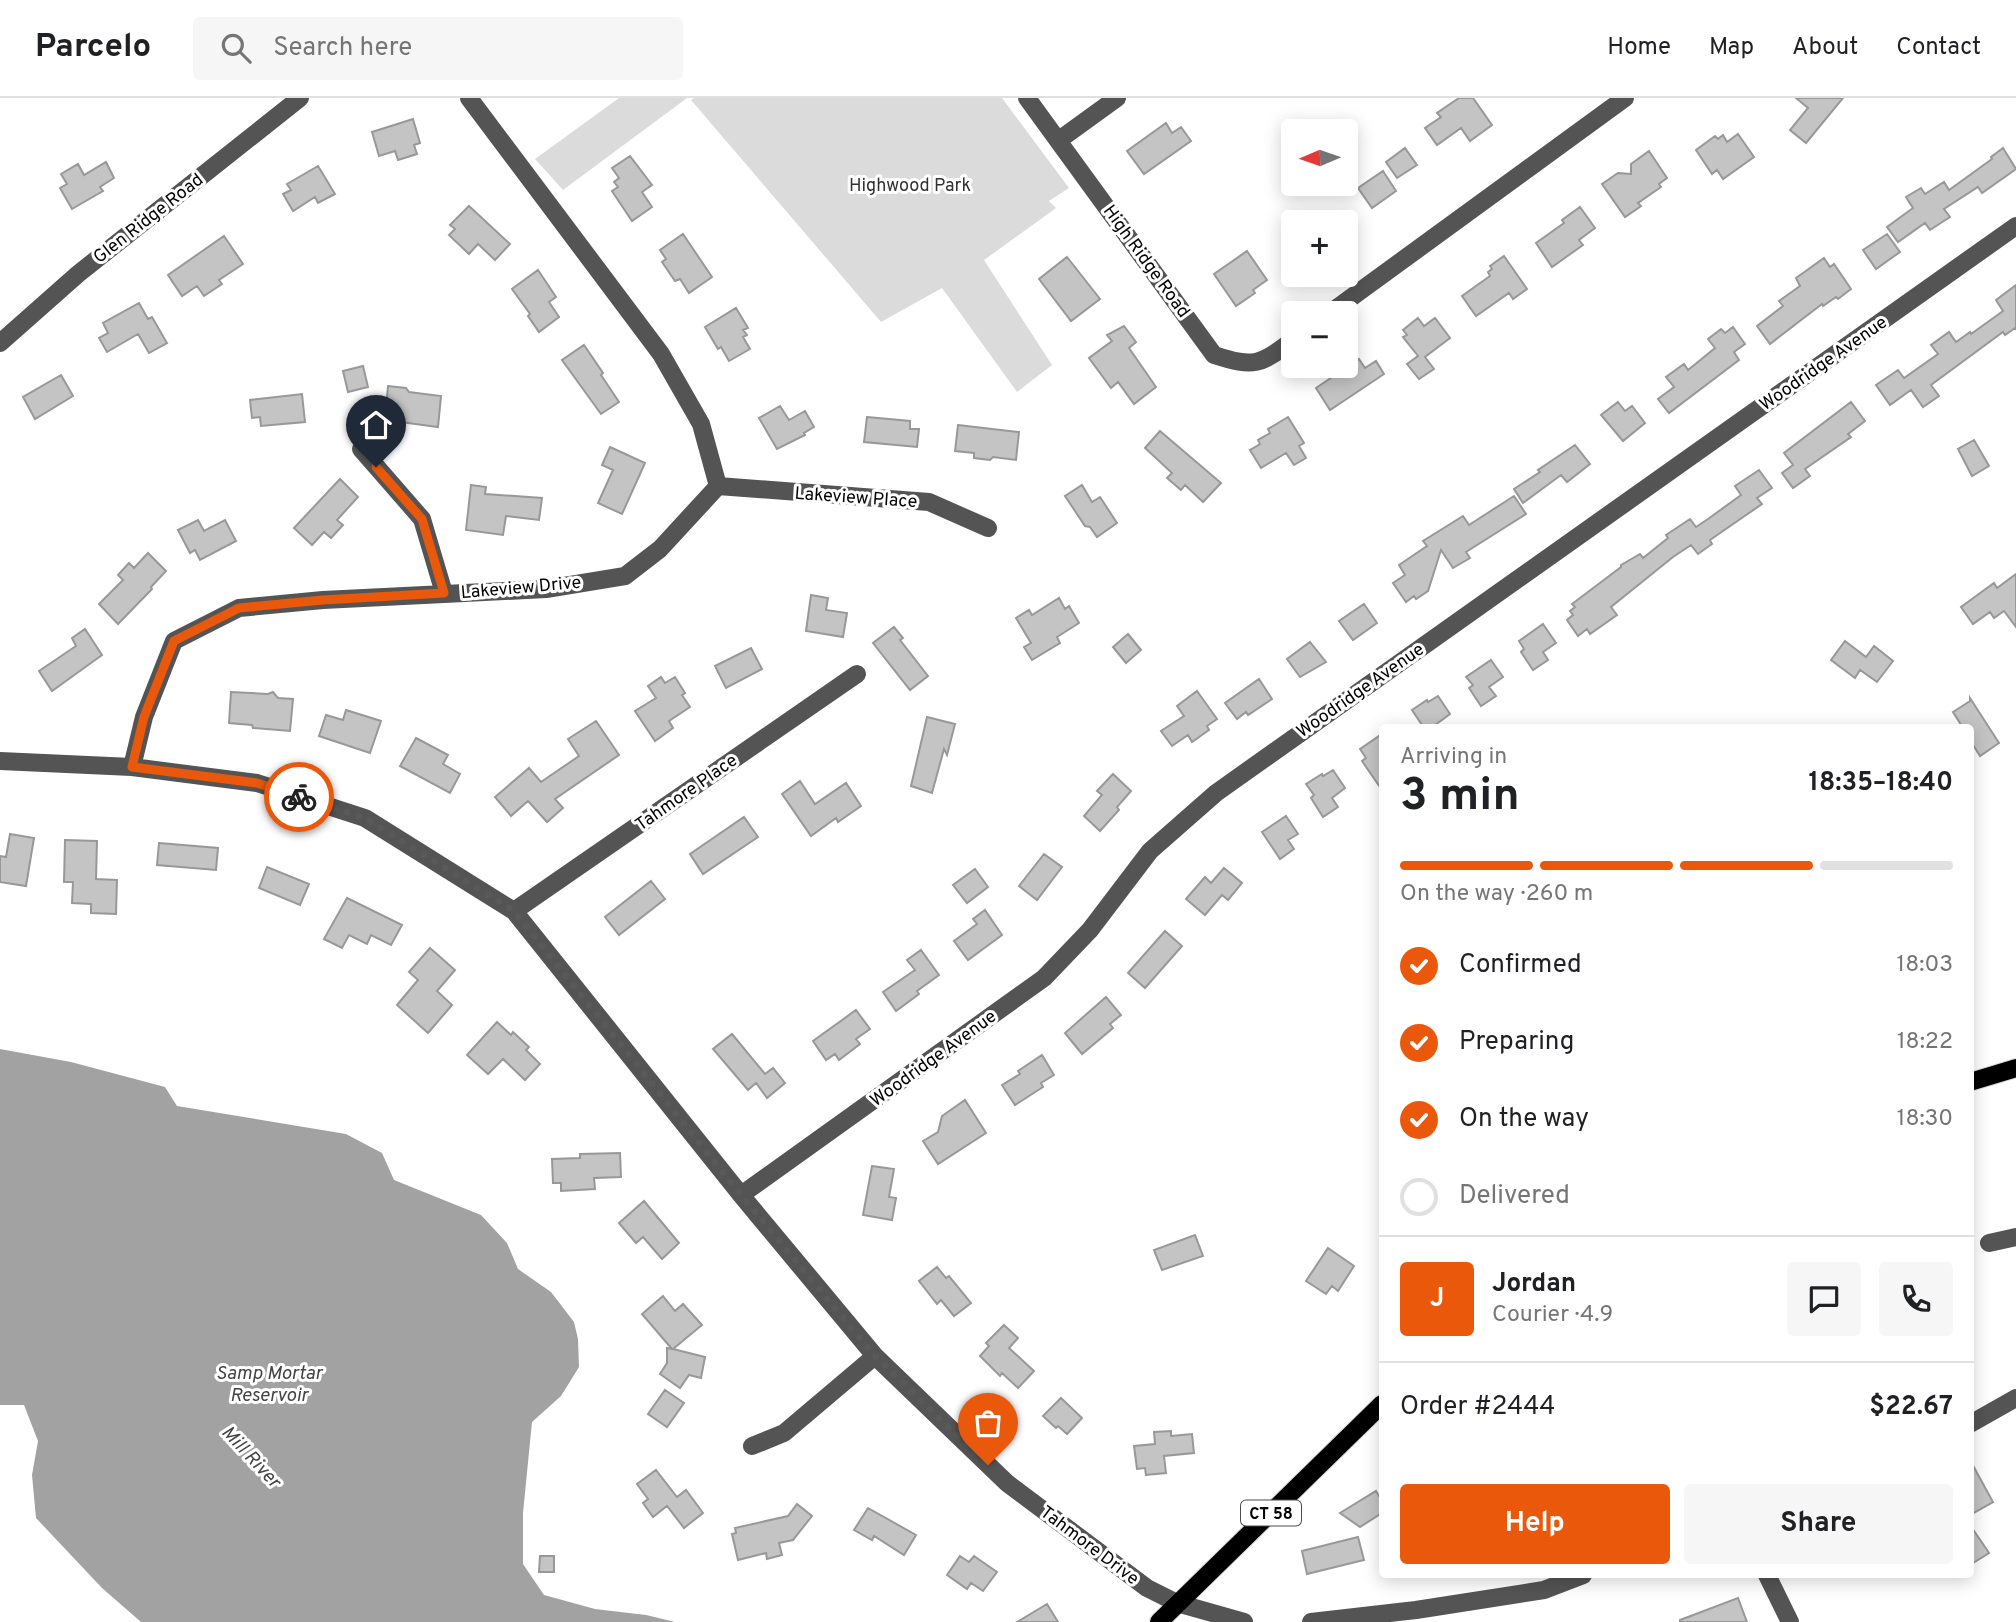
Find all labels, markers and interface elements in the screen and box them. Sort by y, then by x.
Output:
search box [193,17,683,80]
text: Parcelo [35,27,151,69]
icon: search [217,29,255,67]
text: Search here [273,32,412,65]
text: Home [1607,33,1671,63]
text: Map [1709,33,1754,63]
text: About [1792,33,1858,63]
text: Contact [1896,33,1981,63]
north arrow [1281,119,1358,196]
map controls [1281,119,1358,378]
street label: Glen Ridge Road [89,169,209,269]
park label: Highwood Park [849,175,971,198]
street label: High Ridge Road [1097,201,1194,323]
button: + [1281,210,1358,287]
button: − [1281,301,1358,378]
street label: Woodridge Avenue [1756,312,1892,417]
pin [346,395,406,467]
icon: home [357,406,395,444]
street label: Lakeview Place [794,483,918,514]
street label: Lakeview Drive [460,572,582,605]
street label: Woodridge Avenue [1293,639,1429,744]
text: Arriving in [1400,743,1507,772]
street label: Tahmore Place [631,749,742,837]
courier [264,762,334,832]
text: 18:35–18:40 [1809,767,1953,800]
text: 3 min [1400,768,1520,827]
icon: bike [280,778,318,816]
text: On the way · 260 m [1400,880,1593,909]
icon: check [1400,947,1438,985]
text: Confirmed [1459,949,1582,982]
text: 18:03 [1897,951,1953,980]
street label: Woodridge Avenue [866,1006,1002,1113]
icon: check [1400,1024,1438,1062]
text: Preparing [1459,1026,1574,1059]
text: 18:22 [1897,1028,1953,1057]
icon: check [1400,1101,1438,1139]
text: On the way [1459,1103,1589,1136]
text: 18:30 [1897,1105,1953,1134]
text: Delivered [1459,1180,1570,1213]
button: chat [1787,1262,1861,1336]
button: phone [1879,1262,1953,1336]
text: Jordan [1492,1268,1576,1301]
text: J [1430,1283,1444,1316]
text: Courier · 4.9 [1492,1301,1613,1330]
water label: Samp Mortar Reservoir [216,1362,324,1408]
text: Order #2444 [1400,1391,1555,1424]
text: $22.67 [1869,1391,1953,1424]
pin [958,1393,1018,1465]
icon: bag [969,1404,1007,1442]
water label: Mill River [216,1421,287,1495]
button: Help [1400,1484,1670,1564]
button: Share [1684,1484,1953,1564]
road number: CT 58 [1241,1500,1301,1526]
street label: Tahmore Drive [1035,1502,1143,1591]

